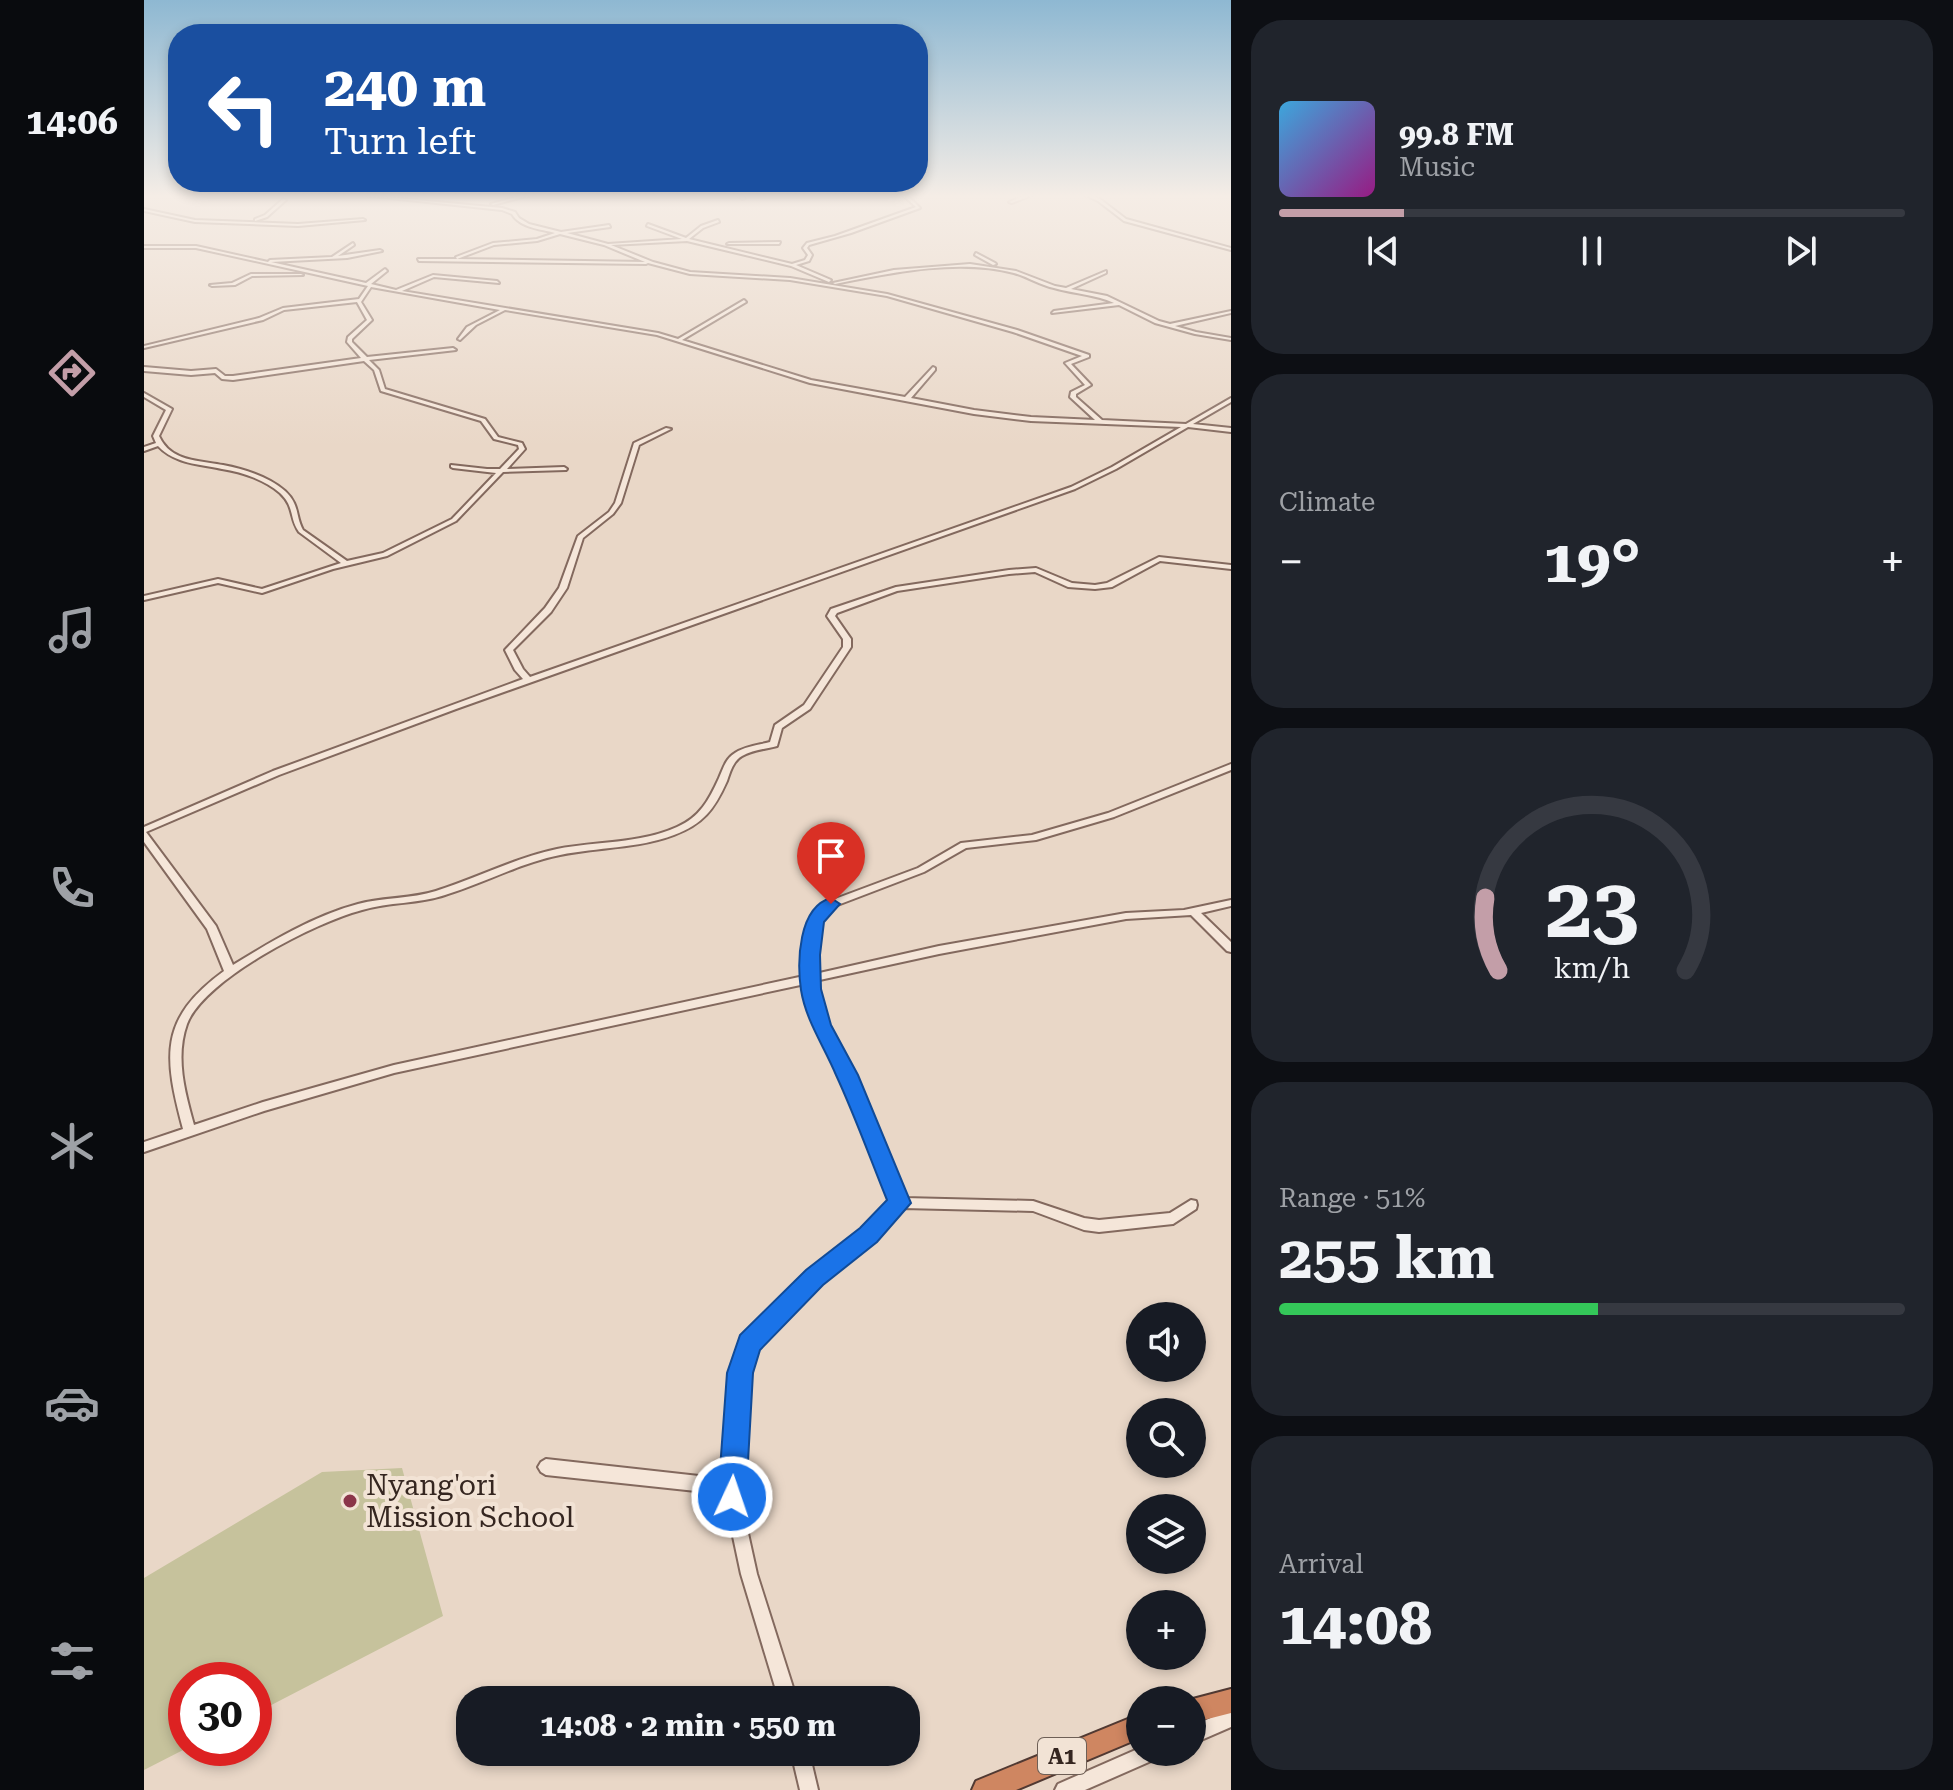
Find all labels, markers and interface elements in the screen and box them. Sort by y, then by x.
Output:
text: 240 m [324,54,486,120]
icon: left [192,56,296,160]
text: 14:06 [26,101,118,143]
text: 99.8 FM [1399,117,1514,152]
text: Turn left [324,121,476,163]
text: Music [1399,152,1475,182]
icon: previous [1361,229,1405,273]
icon: pause [1570,229,1614,273]
icon: next [1779,229,1823,273]
icon: directions [44,345,100,401]
text: Climate [1279,487,1375,517]
text: 19° [1543,526,1641,597]
text: − [1279,536,1304,588]
text: + [1880,536,1905,588]
icon: music [44,602,100,658]
pin [797,822,865,904]
icon: arrive [809,834,853,878]
icon: phone [44,860,100,916]
text: 23 [1545,860,1639,957]
text: km/h [1554,951,1630,985]
icon: climate [44,1118,100,1174]
text: Range · 51% [1279,1183,1425,1213]
text: 255 km [1279,1222,1494,1293]
map controls [1126,1302,1206,1766]
button: sound [1126,1302,1206,1382]
icon: car [44,1375,100,1431]
button: search [1126,1398,1206,1478]
position arrow [690,1455,774,1539]
place label: Nyang'ori Mission School [366,1469,574,1534]
marker: Nyang'ori Mission School [341,1492,359,1510]
button: layers [1126,1494,1206,1574]
text: Arrival [1279,1549,1364,1579]
text: 14:08 [1279,1588,1432,1659]
button: + [1126,1590,1206,1670]
icon: filters [44,1633,100,1689]
speed limit sign: 30 [168,1662,272,1766]
button: − [1126,1686,1206,1766]
text: 14:08 · 2 min · 550 m [540,1708,836,1743]
road number: A1 [1038,1738,1086,1774]

